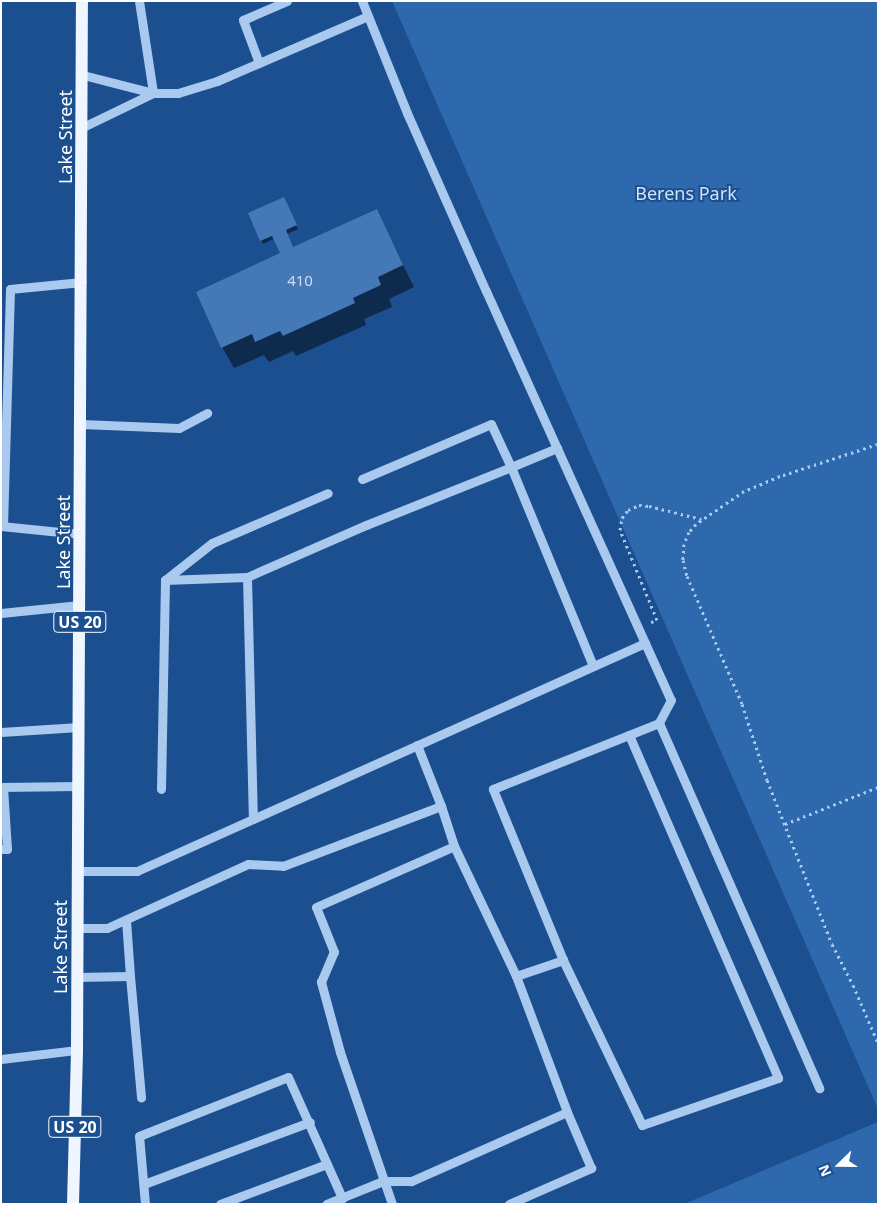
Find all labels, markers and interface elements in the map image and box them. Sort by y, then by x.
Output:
street label: Lake Street [54,90,76,184]
park label: Berens Park [635,182,737,204]
house number: 410 [287,272,313,290]
street label: Lake Street [52,495,74,589]
road number: US 20 [52,608,108,636]
street label: Lake Street [49,900,71,994]
road number: US 20 [48,1114,102,1140]
north arrow [814,1140,864,1190]
text: N [814,1162,836,1180]

